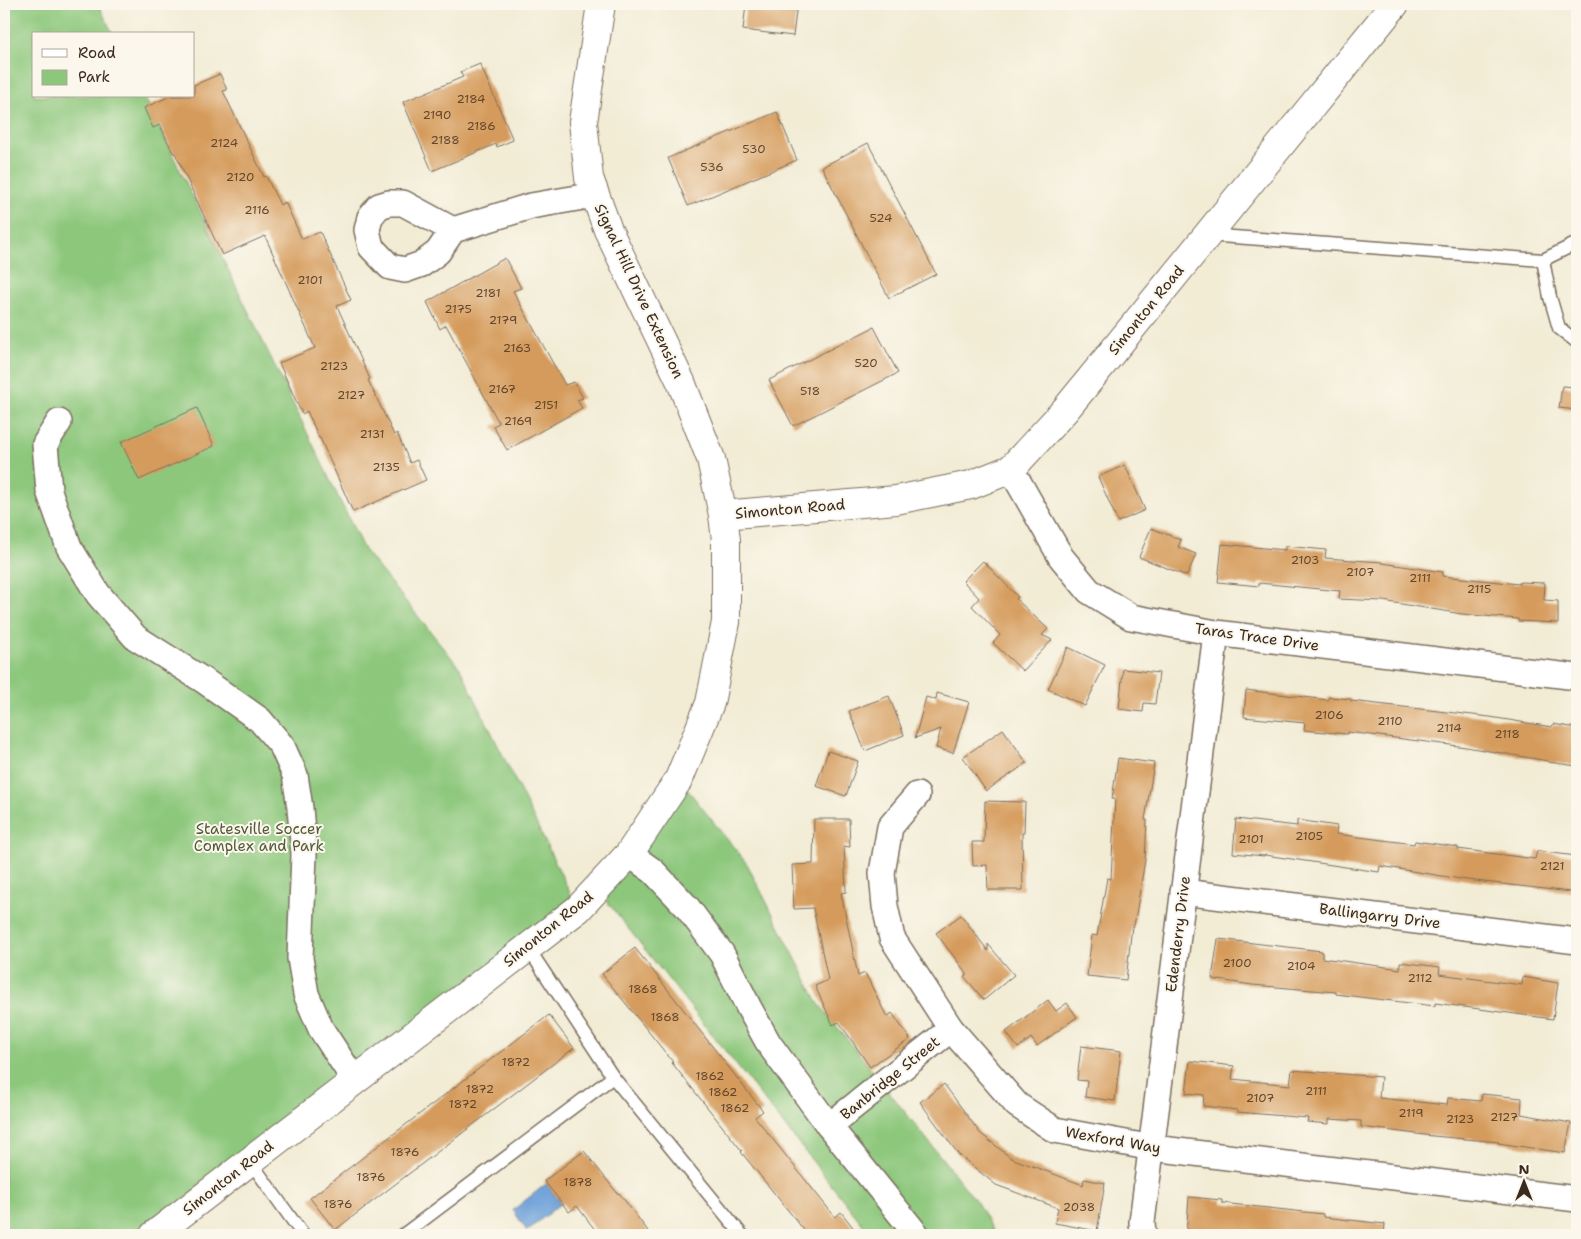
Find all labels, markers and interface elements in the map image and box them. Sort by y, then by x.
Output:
legend [32,32,195,98]
text: Road [78,43,116,63]
text: Park [78,67,110,87]
house number: 2184 [457,91,485,107]
house number: 2190 [423,107,451,123]
house number: 2186 [466,118,496,134]
house number: 2188 [430,132,460,148]
house number: 2124 [210,135,238,151]
house number: 530 [742,141,766,157]
house number: 536 [700,159,724,175]
house number: 2120 [226,169,254,185]
street label: Signal Hill Drive Extension [590,200,688,382]
house number: 2116 [244,202,270,218]
house number: 524 [870,210,892,226]
street label: Simonton Road [1103,260,1189,359]
house number: 2101 [297,272,323,288]
house number: 2181 [475,285,501,301]
house number: 2175 [444,301,472,317]
house number: 2179 [489,312,517,328]
house number: 2163 [503,340,531,356]
house number: 520 [854,355,878,371]
house number: 2123 [320,358,348,374]
house number: 2167 [488,381,516,397]
house number: 518 [800,383,820,399]
house number: 2127 [337,387,365,403]
house number: 2151 [534,397,558,413]
house number: 2169 [504,413,532,429]
house number: 2131 [359,426,385,442]
house number: 2135 [372,459,400,475]
street label: Simonton Road [734,494,846,524]
house number: 2103 [1291,552,1319,568]
house number: 2107 [1346,564,1374,580]
house number: 2111 [1409,570,1431,586]
house number: 2115 [1467,581,1491,597]
street label: Taras Trace Drive [1193,618,1321,656]
house number: 2106 [1314,707,1344,723]
house number: 2110 [1377,713,1403,729]
house number: 2114 [1436,720,1462,736]
house number: 2118 [1494,726,1520,742]
park label: Statesville Soccer Complex and Park [194,819,324,856]
house number: 2105 [1295,828,1323,844]
house number: 2101 [1238,831,1264,847]
house number: 2121 [1539,858,1565,874]
street label: Edenderry Drive [1161,875,1195,993]
street label: Simonton Road [499,886,598,972]
street label: Ballingarry Drive [1318,899,1442,933]
house number: 2100 [1222,955,1252,971]
house number: 2104 [1287,958,1315,974]
house number: 2112 [1407,970,1433,986]
house number: 1868 [628,981,658,997]
house number: 1868 [650,1009,680,1025]
street label: Banbridge Street [836,1032,944,1124]
house number: 1872 [502,1054,530,1070]
house number: 1862 [696,1068,724,1084]
house number: 1872 [466,1081,494,1097]
house number: 2111 [1305,1083,1327,1099]
house number: 1862 [709,1084,737,1100]
house number: 2107 [1246,1090,1274,1106]
house number: 1872 [449,1096,477,1112]
house number: 1862 [721,1100,749,1116]
house number: 2119 [1398,1105,1424,1121]
house number: 2127 [1490,1109,1518,1125]
house number: 2123 [1446,1111,1474,1127]
street label: Wexford Way [1064,1122,1162,1158]
street label: Simonton Road [178,1136,278,1220]
house number: 1876 [391,1144,419,1160]
north arrow [1498,1156,1548,1206]
text: N [1518,1160,1530,1178]
house number: 1876 [357,1169,385,1185]
house number: 1878 [564,1174,592,1190]
house number: 1876 [324,1196,352,1212]
house number: 2038 [1063,1199,1095,1215]

